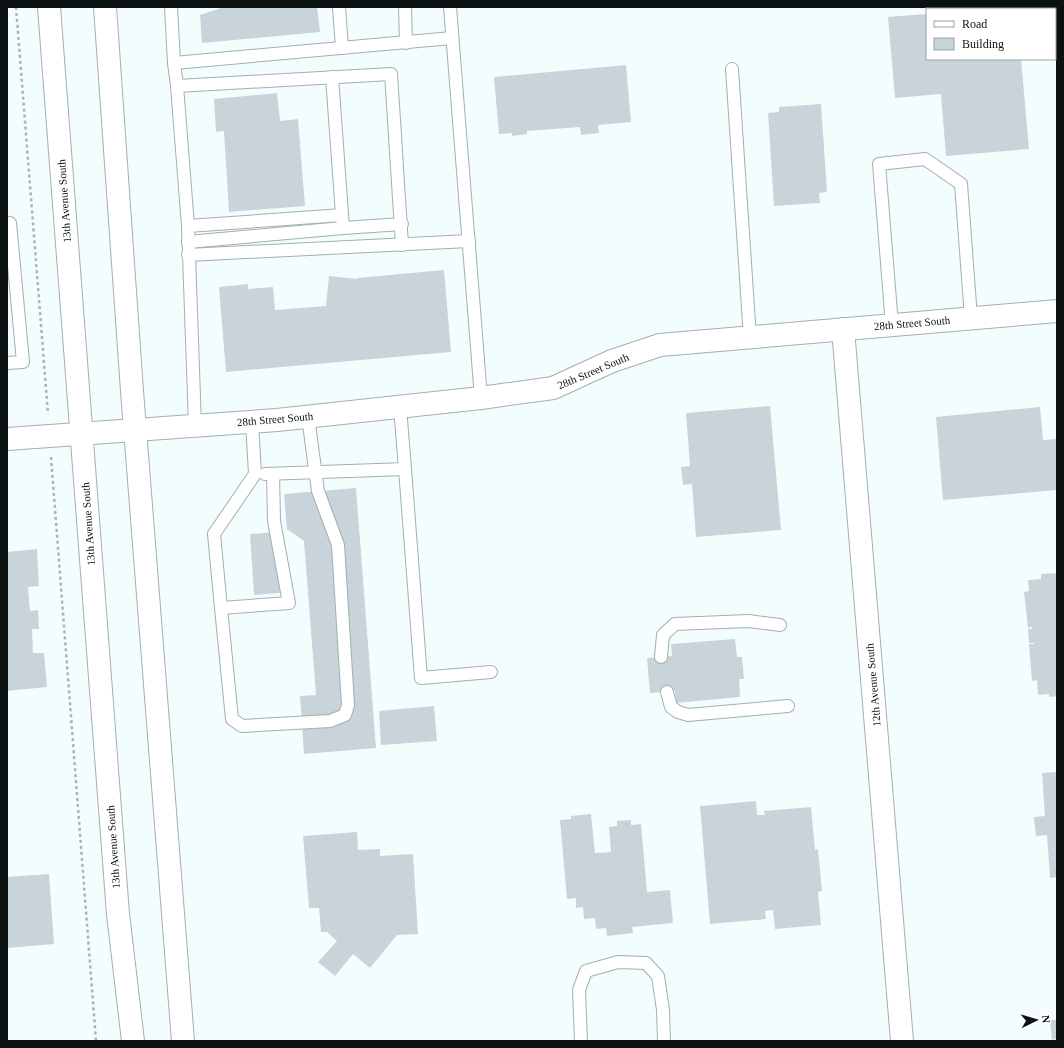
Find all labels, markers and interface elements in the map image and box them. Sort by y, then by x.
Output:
legend [926,8,1056,60]
text: Road [962,17,987,31]
text: Building [962,37,1004,51]
street label: 13th Avenue South [55,158,73,243]
street label: 28th Street South [873,314,951,332]
street label: 28th Street South [555,350,631,391]
street label: 28th Street South [236,410,314,428]
street label: 13th Avenue South [79,481,97,566]
street label: 12th Avenue South [863,642,883,727]
street label: 13th Avenue South [104,804,122,889]
north arrow [1016,1000,1056,1040]
text: N [1040,1015,1052,1024]

